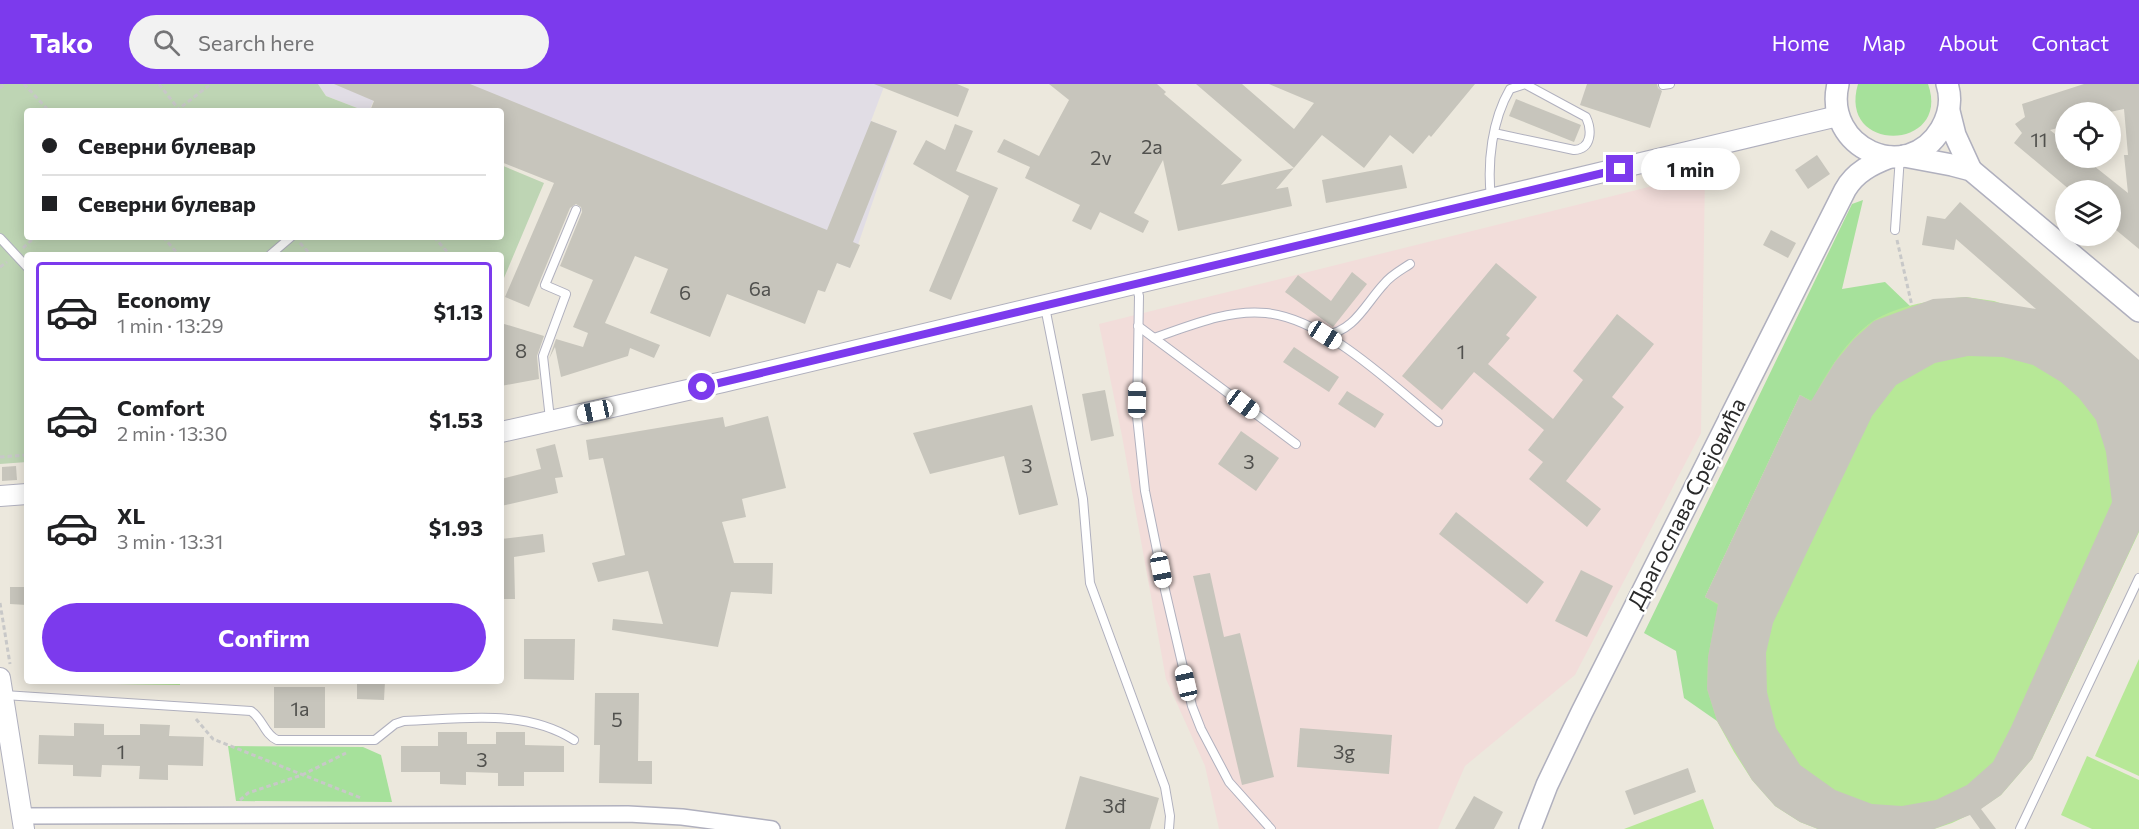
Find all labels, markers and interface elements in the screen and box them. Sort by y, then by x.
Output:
search box [129,15,549,69]
text: Tako [30,25,93,59]
icon: search [150,26,183,59]
text: Search here [198,29,314,56]
text: Home [1772,30,1829,55]
text: Map [1862,30,1906,55]
text: About [1939,30,1998,55]
text: Contact [2031,30,2109,55]
map controls [2055,102,2121,246]
button: locate [2055,102,2121,168]
house number: 11 [2030,127,2048,151]
text: Северни булевар [78,132,256,159]
house number: 2a [1141,134,1163,158]
house number: 2v [1090,145,1112,169]
callout: 1 min [1641,148,1740,190]
route end [1606,155,1633,182]
text: 1 min [1667,157,1714,181]
button: layers [2055,180,2121,246]
text: Северни булевар [78,190,256,217]
house number: 6a [749,276,771,300]
house number: 6 [679,280,691,304]
icon: car [45,285,99,339]
text: Economy [117,286,211,313]
text: $1.13 [433,298,483,325]
text: 1 min · 13:29 [117,313,224,337]
car [1305,318,1345,352]
house number: 8 [515,338,527,362]
house number: 1 [1457,339,1465,363]
route start [688,373,715,400]
car [1128,382,1146,418]
car [1223,386,1263,422]
icon: car [45,393,99,447]
street label: Драгослава Срејовића [1621,393,1751,613]
text: Comfort [117,394,205,421]
car [576,398,614,424]
text: $1.53 [429,406,483,433]
text: 2 min · 13:30 [117,421,228,445]
house number: 3 [1243,449,1255,473]
house number: 3 [1021,453,1033,477]
icon: car [45,501,99,555]
text: XL [117,502,145,529]
text: $1.93 [429,514,483,541]
text: 3 min · 13:31 [117,529,223,553]
car [1149,551,1173,589]
button: Confirm [42,603,486,672]
car [1173,663,1199,703]
house number: 1a [290,696,310,720]
house number: 5 [611,707,623,731]
house number: 1 [117,739,125,763]
house number: 3g [1333,739,1355,763]
house number: 3 [476,747,488,771]
house number: 3đ [1103,793,1127,817]

